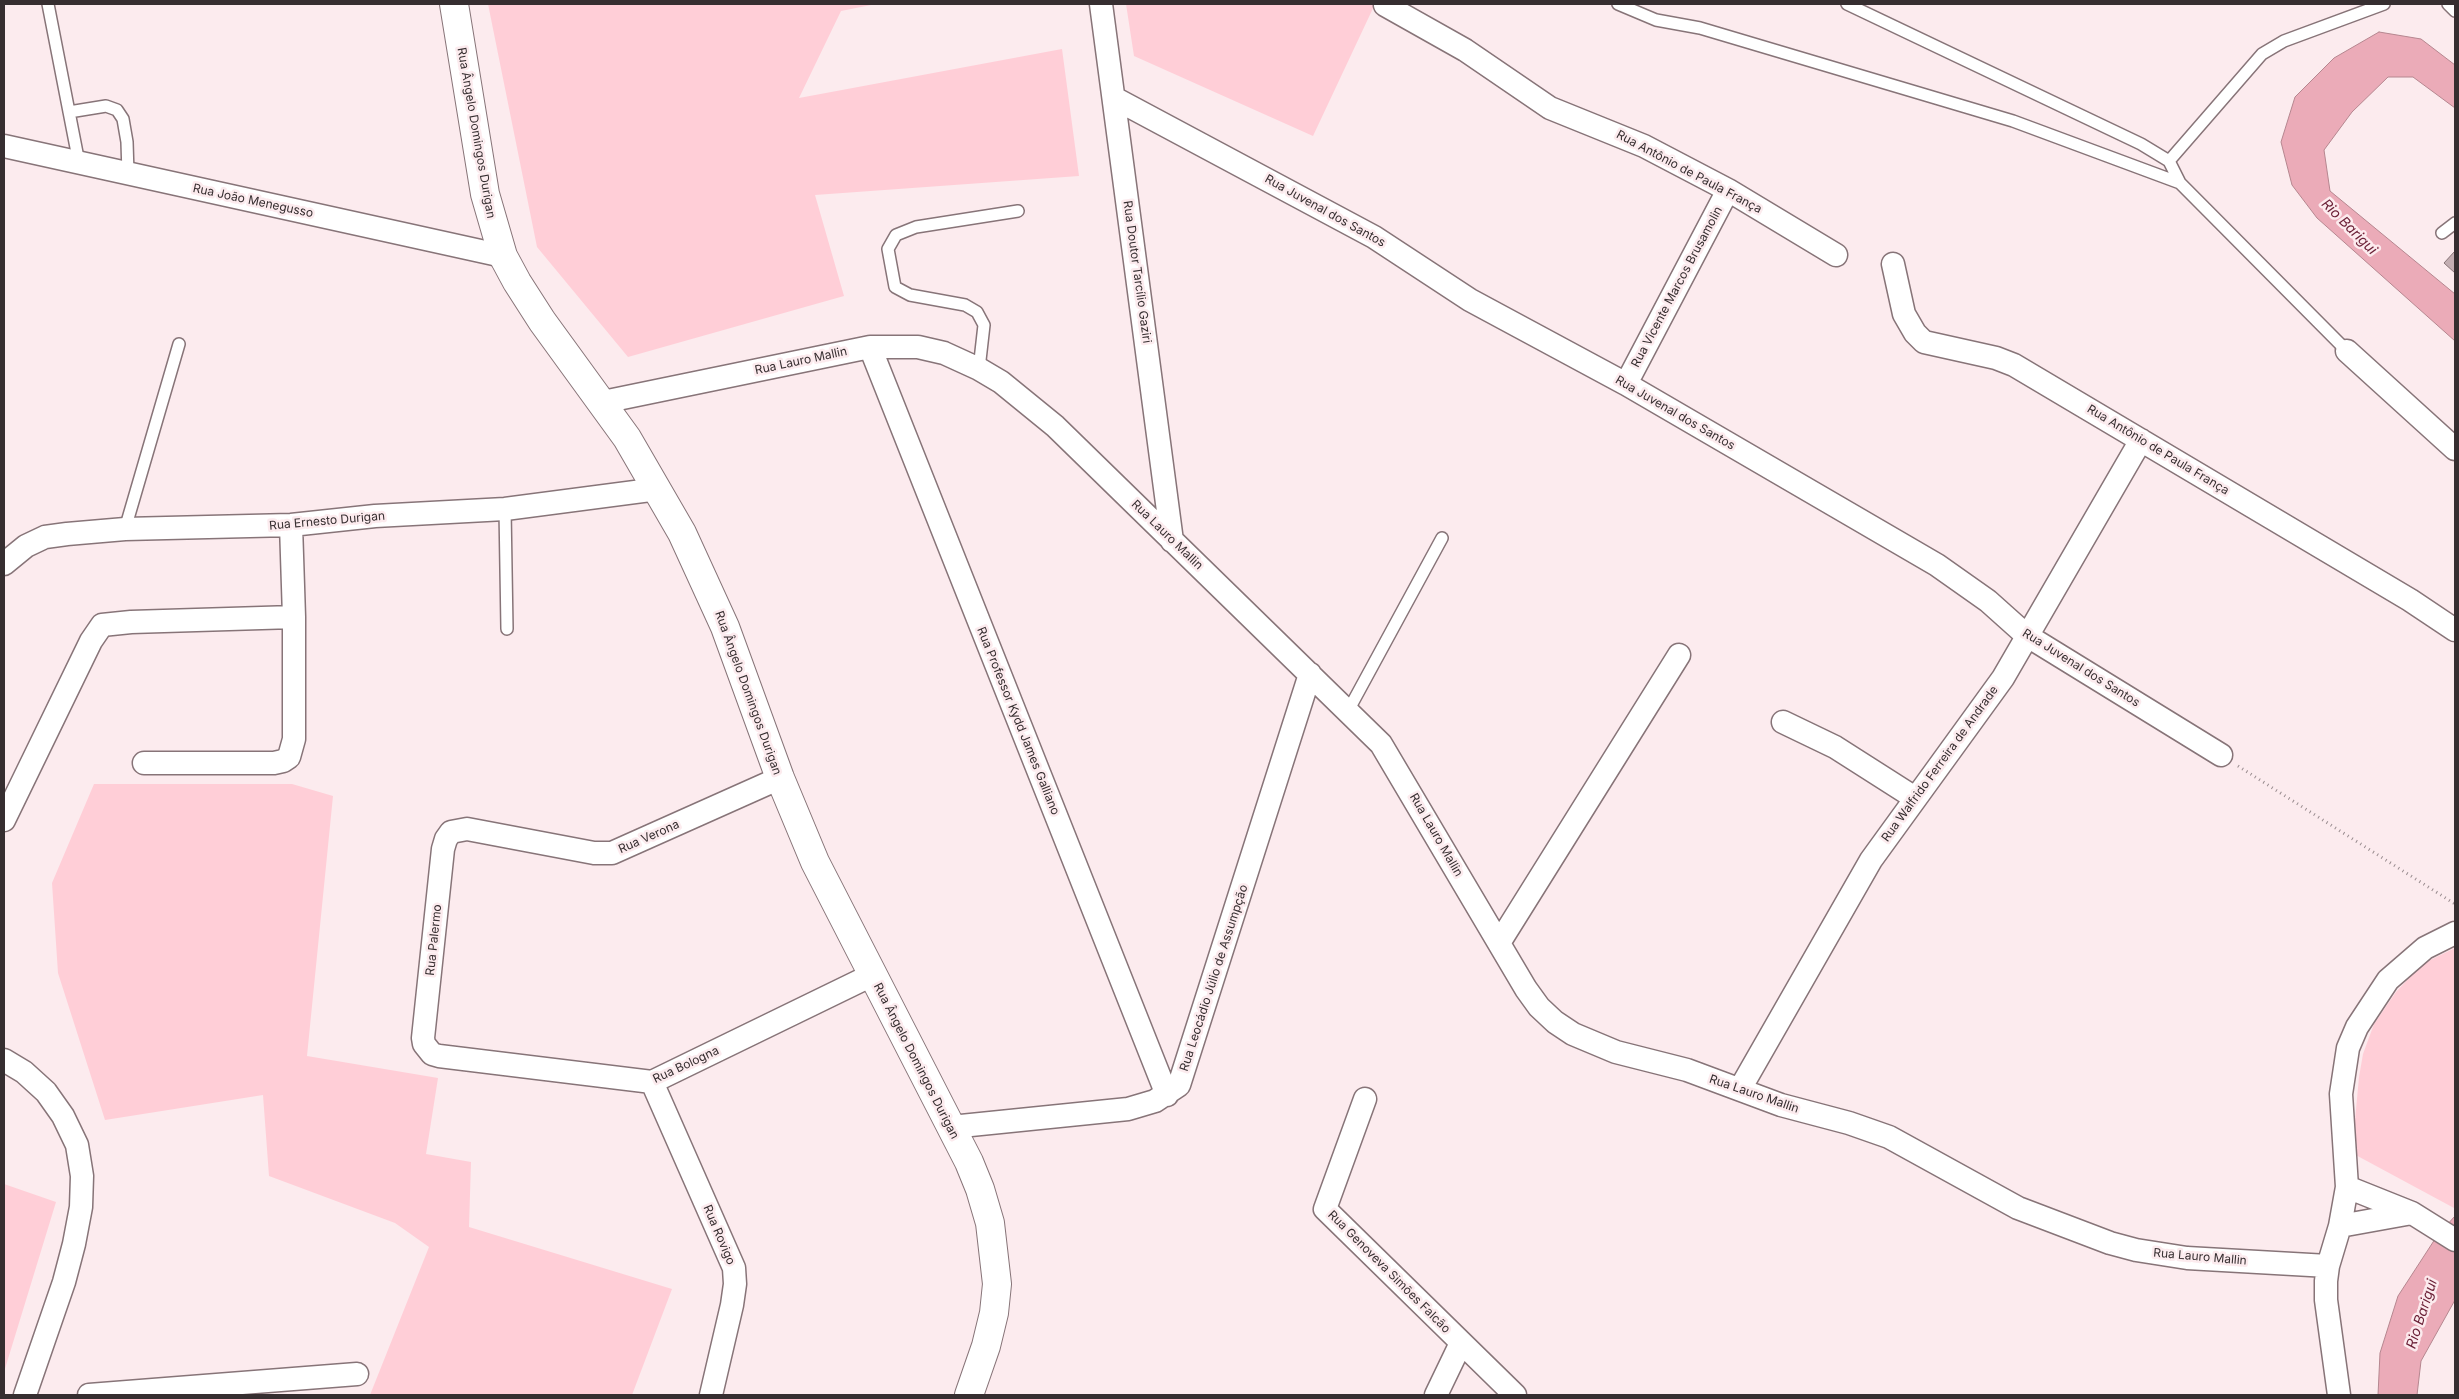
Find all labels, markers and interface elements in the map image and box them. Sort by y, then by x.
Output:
street label: Rua Ângelo Domingos Durigan [454,46,498,220]
street label: Rua Antônio de Paula França [1614,127,1764,217]
street label: Rua Juvenal dos Santos [1262,172,1388,250]
street label: Rua João Menegusso [192,181,314,221]
water label: Rio Barigui [2318,196,2380,258]
street label: Rua Doutor Tarcílio Gaziri [1120,200,1154,344]
street label: Rua Vicente Marcos Brusamolin [1628,204,1726,370]
street label: Rua Lauro Mallin [754,344,848,378]
street label: Rua Juvenal dos Santos [1613,373,1737,453]
street label: Rua Antônio de Paula França [2084,402,2232,498]
street label: Rua Lauro Mallin [1128,497,1206,573]
street label: Rua Ernesto Durigan [268,509,386,533]
street label: Rua Ângelo Domingos Durigan [712,609,784,777]
street label: Rua Professor Kydd James Galliano [974,625,1062,817]
street label: Rua Juvenal dos Santos [2020,626,2142,710]
street label: Rua Walfrido Ferreira de Andrade [1879,683,2001,845]
street label: Rua Lauro Mallin [1406,791,1466,879]
street label: Rua Verona [616,817,682,857]
street label: Rua Leocádio Júlio de Assumpção [1177,883,1251,1073]
street label: Rua Palermo [423,904,445,976]
street label: Rua Ângelo Domingos Durigan [870,981,962,1141]
street label: Rua Bologna [651,1043,721,1087]
street label: Rua Lauro Mallin [1707,1072,1801,1116]
street label: Rua Rovigo [700,1203,738,1267]
street label: Rua Genoveva Simões Falcão [1325,1208,1453,1336]
street label: Rua Lauro Mallin [2153,1246,2247,1268]
water label: Rio Barigui [2403,1277,2441,1351]

